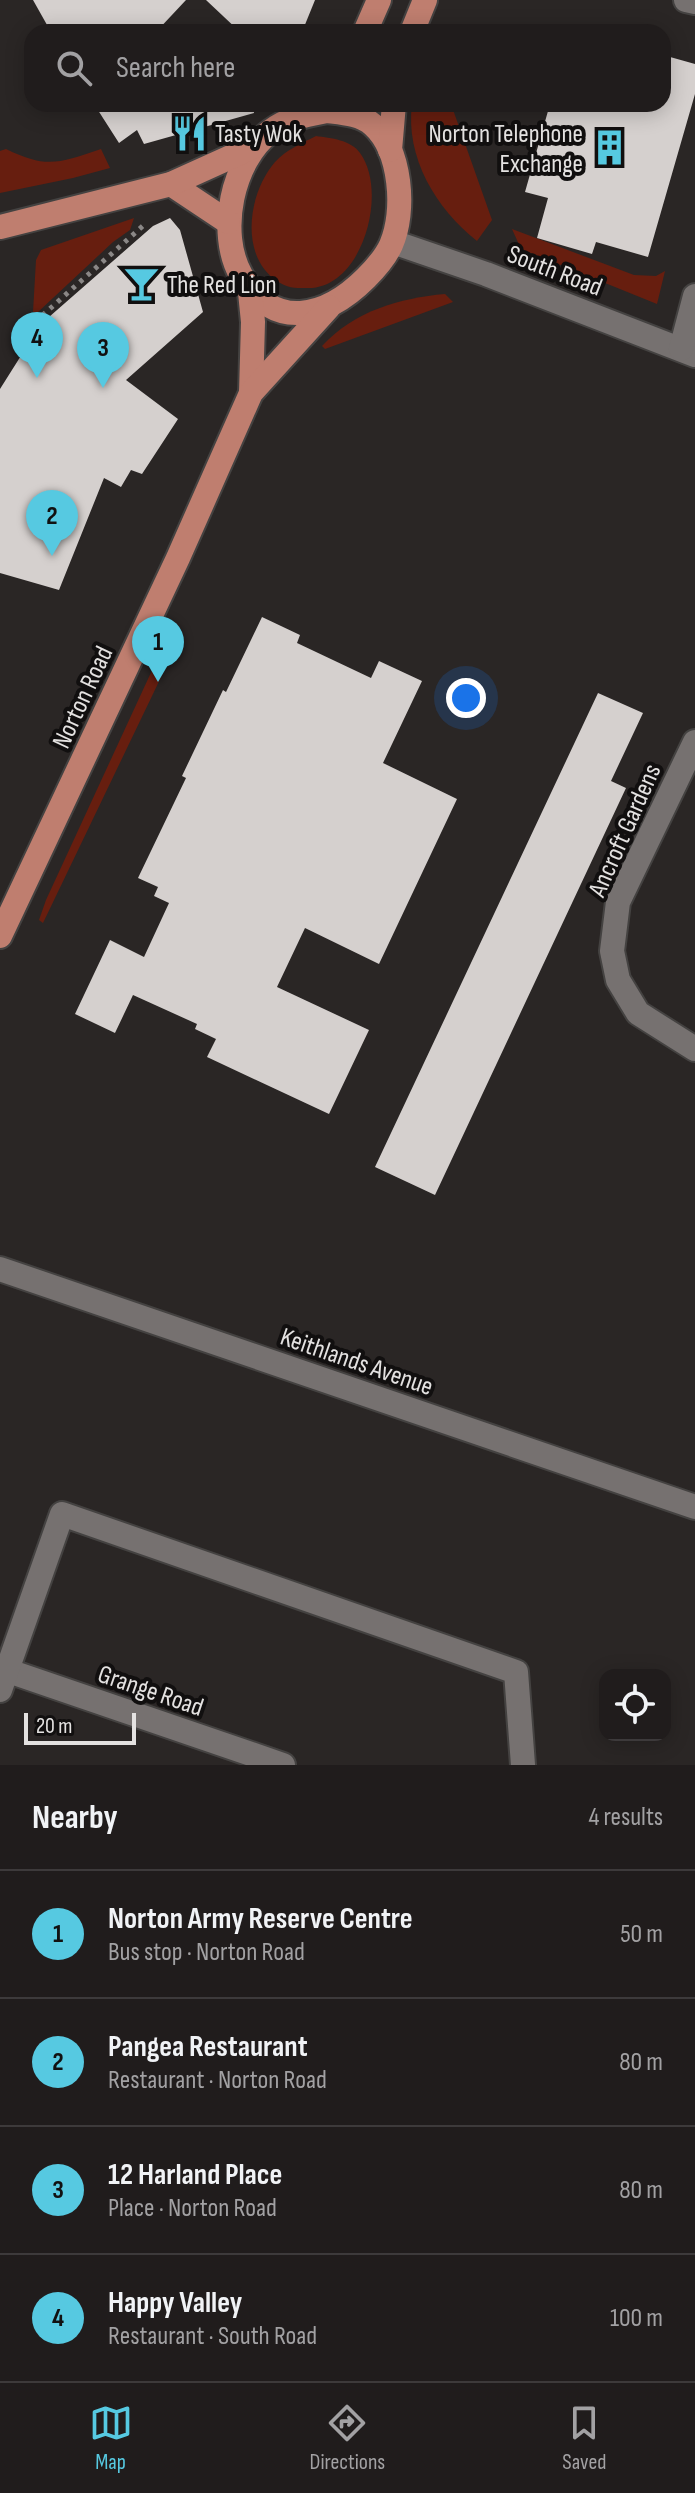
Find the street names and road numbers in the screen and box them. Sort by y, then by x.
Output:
street label: South Road [503,239,606,304]
street label: Norton Road [46,642,120,754]
street label: Ancroft Gardens [582,759,668,903]
street label: Keithlands Avenue [276,1322,437,1403]
street label: Grange Road [94,1659,207,1724]

